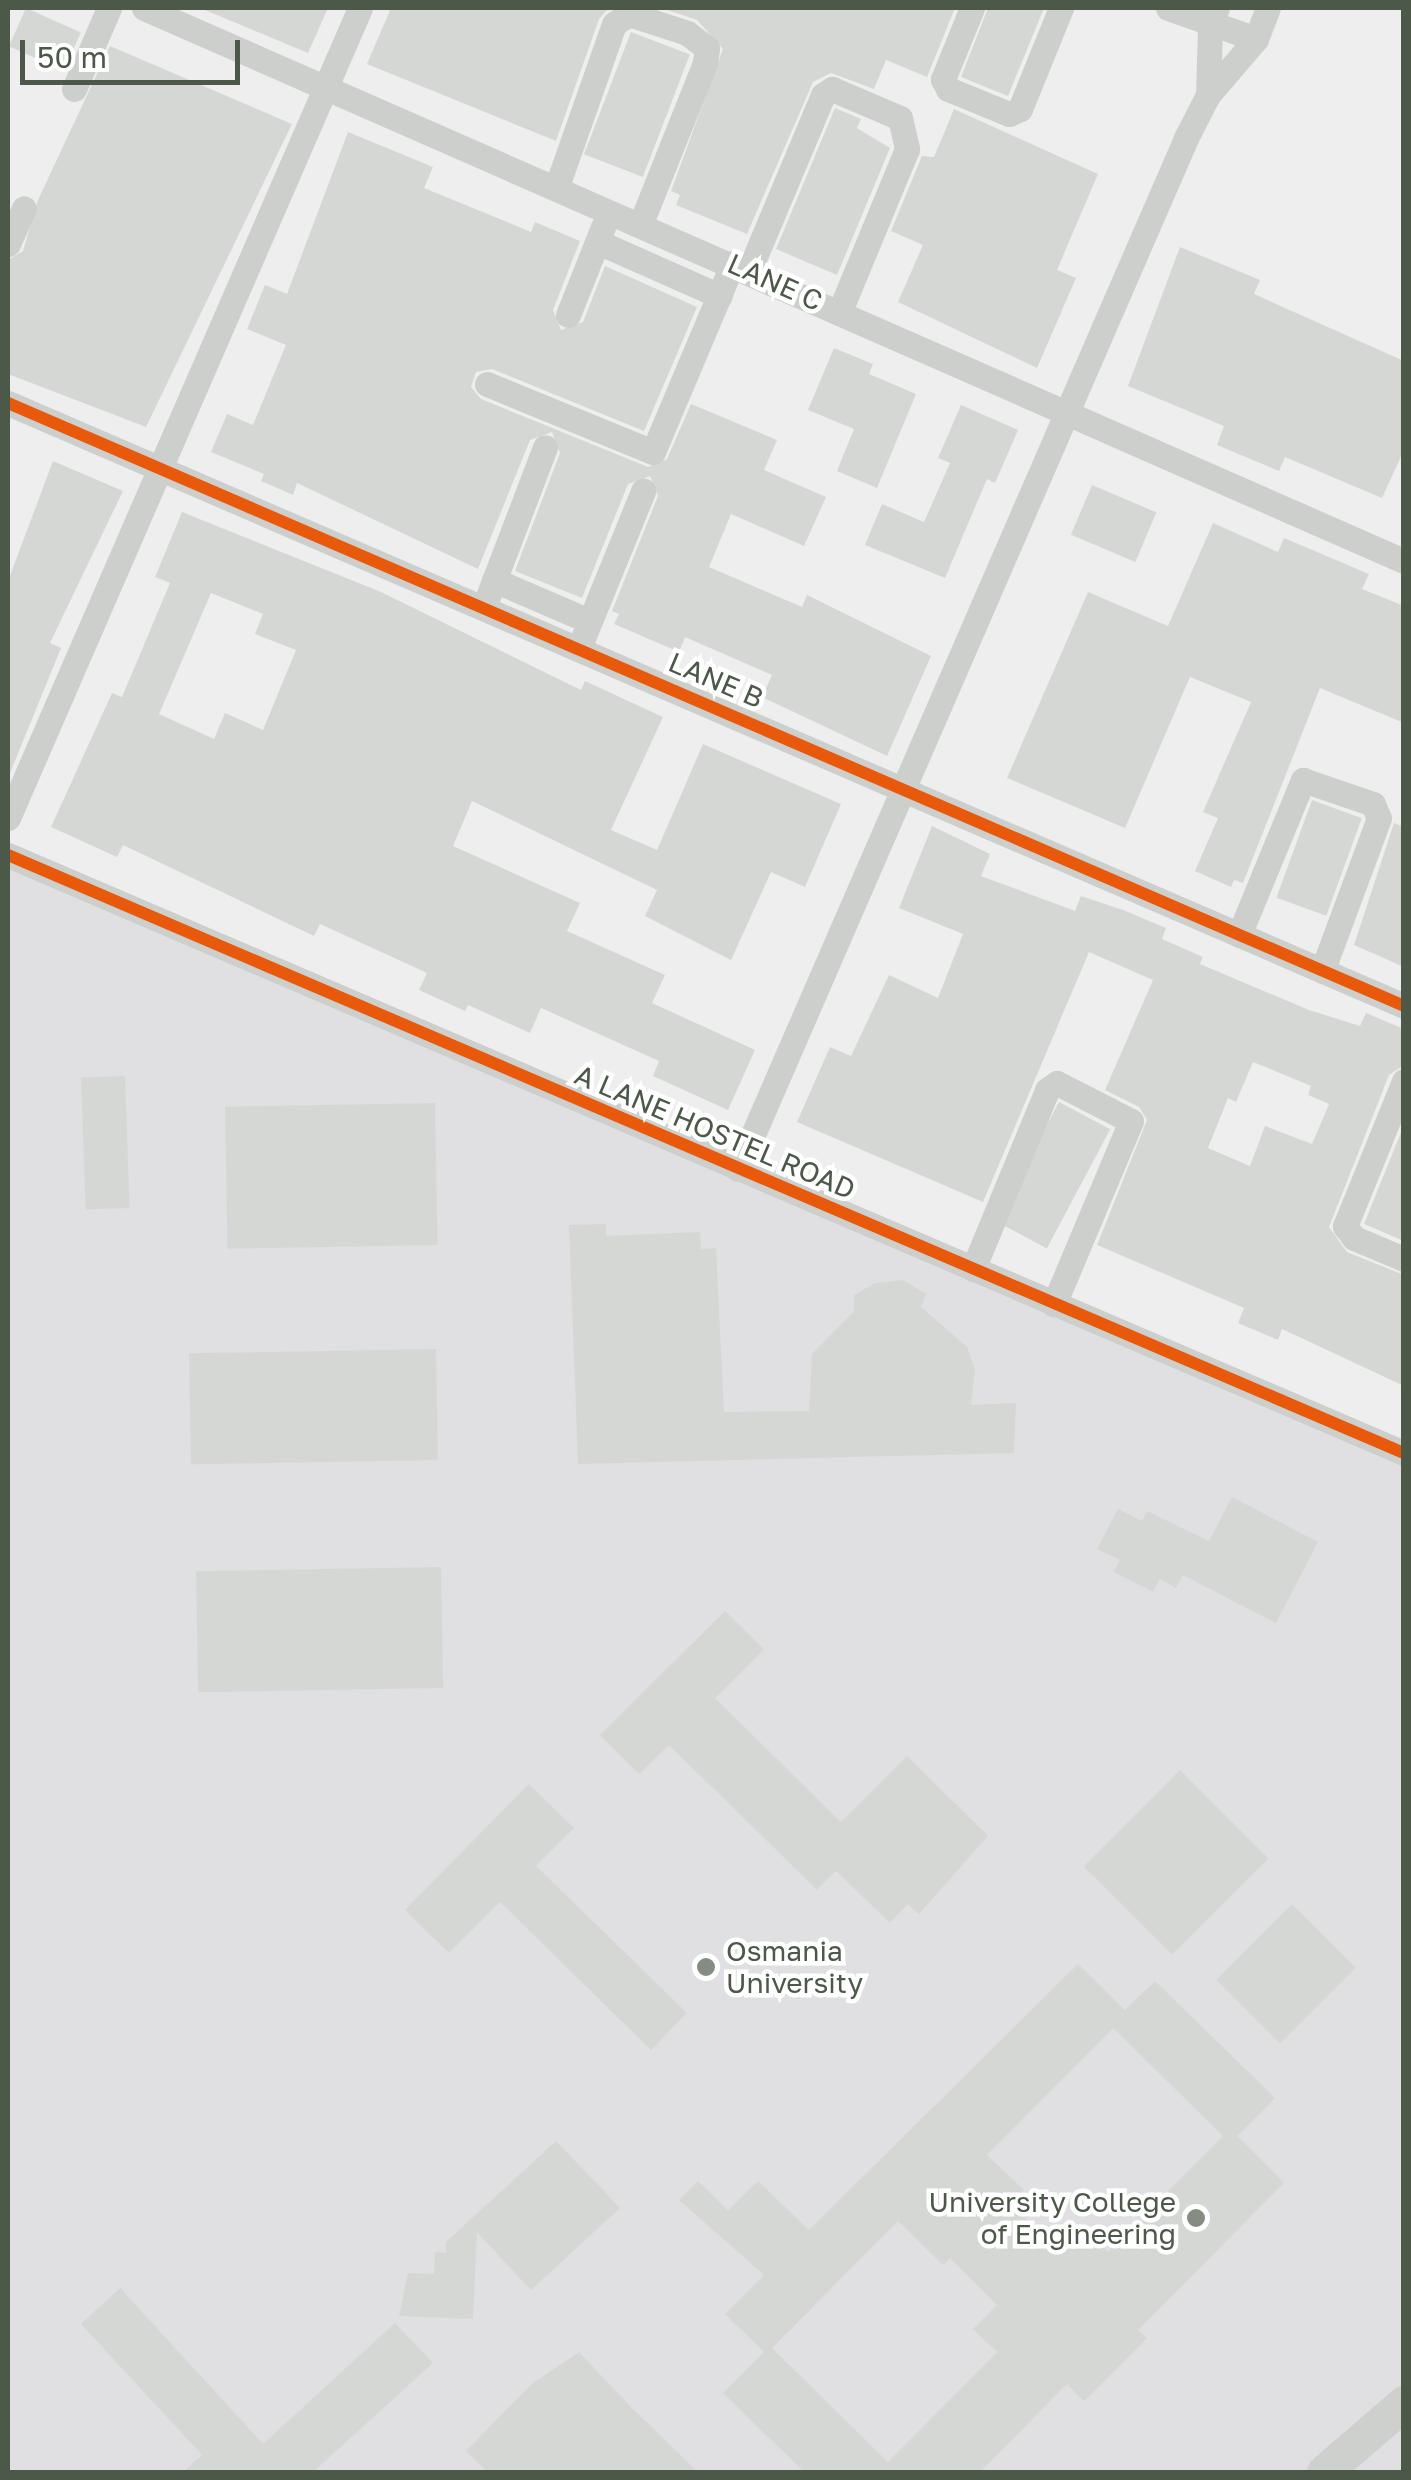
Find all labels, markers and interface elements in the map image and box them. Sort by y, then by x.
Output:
scale bar [25,20,245,82]
text: 50 m [37,39,107,75]
street label: LANE C [723,246,827,318]
street label: LANE B [664,645,768,715]
street label: A LANE HOSTEL ROAD [570,1058,860,1206]
place label: Osmania University [726,1934,863,2000]
marker: Osmania University [695,1956,717,1978]
place label: University College of Engineering [929,2185,1176,2251]
marker: University College of Engineering [1185,2207,1207,2229]

